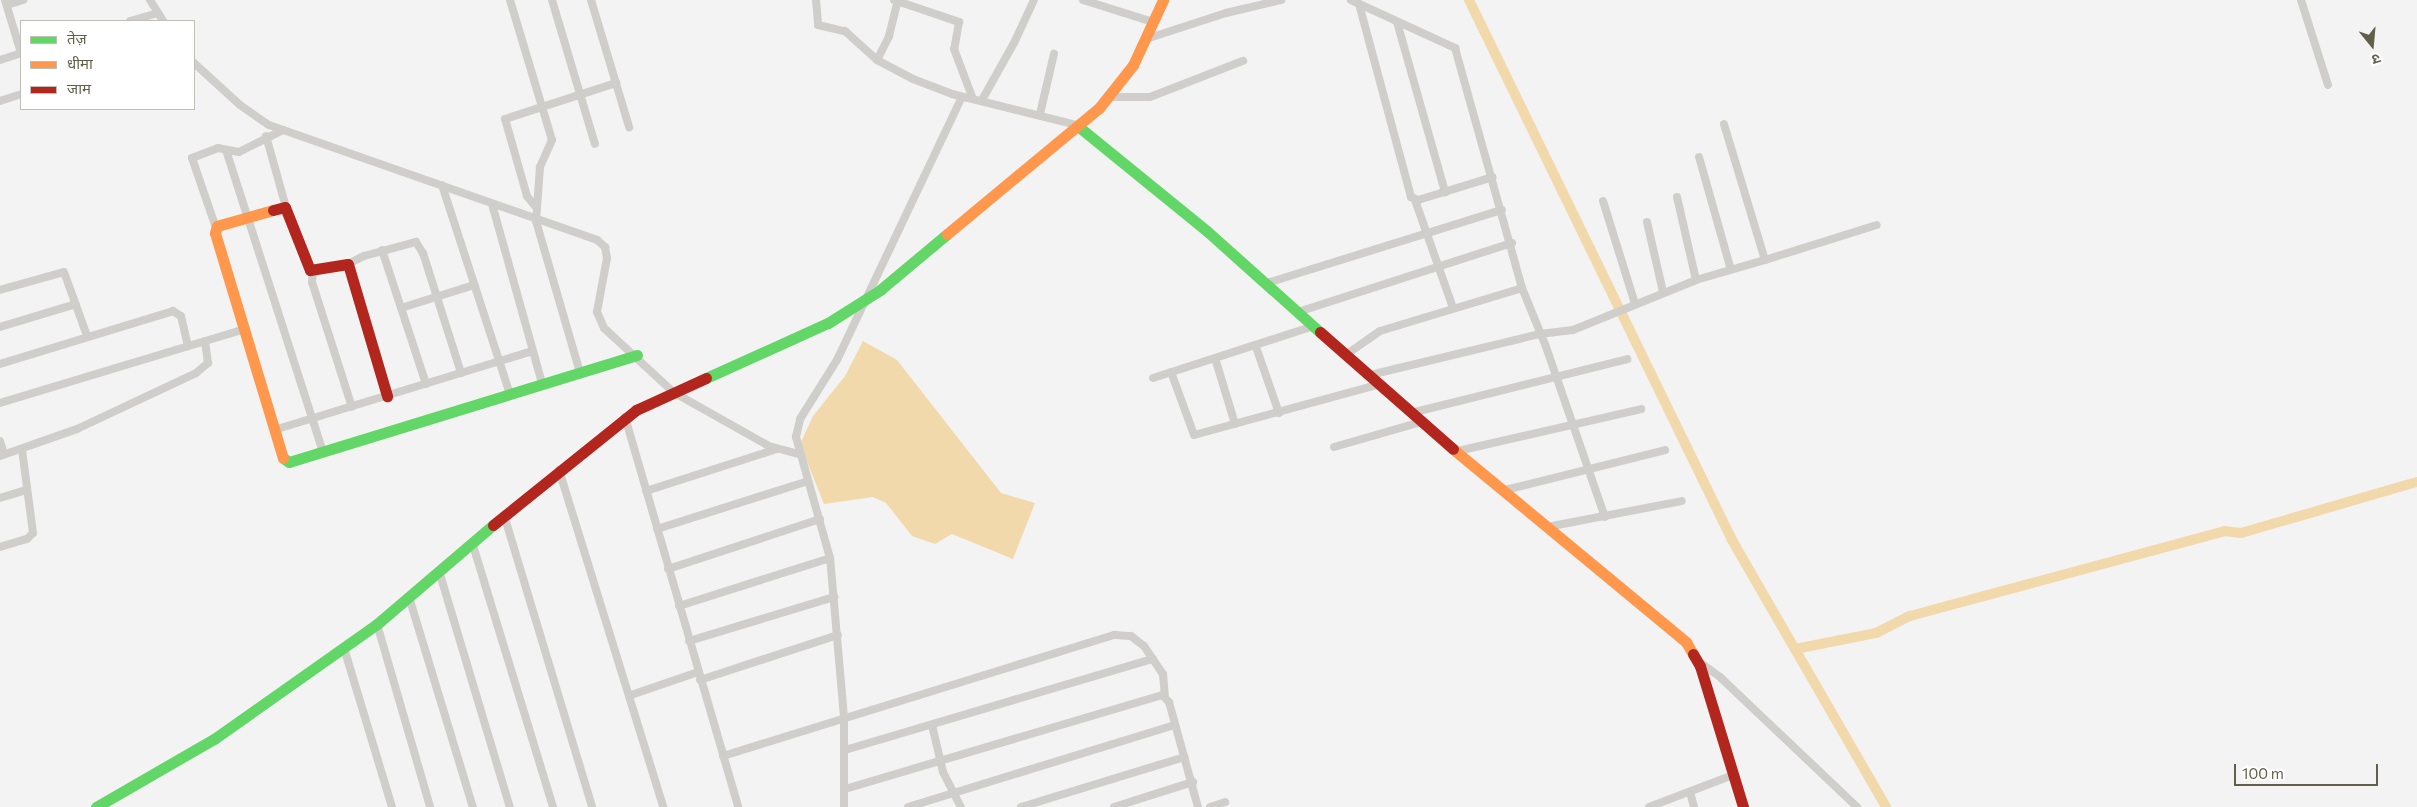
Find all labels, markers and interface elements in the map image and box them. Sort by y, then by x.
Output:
legend [20,20,195,110]
north arrow [2347,20,2397,70]
text: तेज़ [67,29,87,47]
text: उ [2370,50,2383,69]
text: धीमा [67,54,93,72]
text: जाम [67,79,91,97]
scale bar [2237,754,2381,786]
text: 100 m [2242,764,2284,782]

